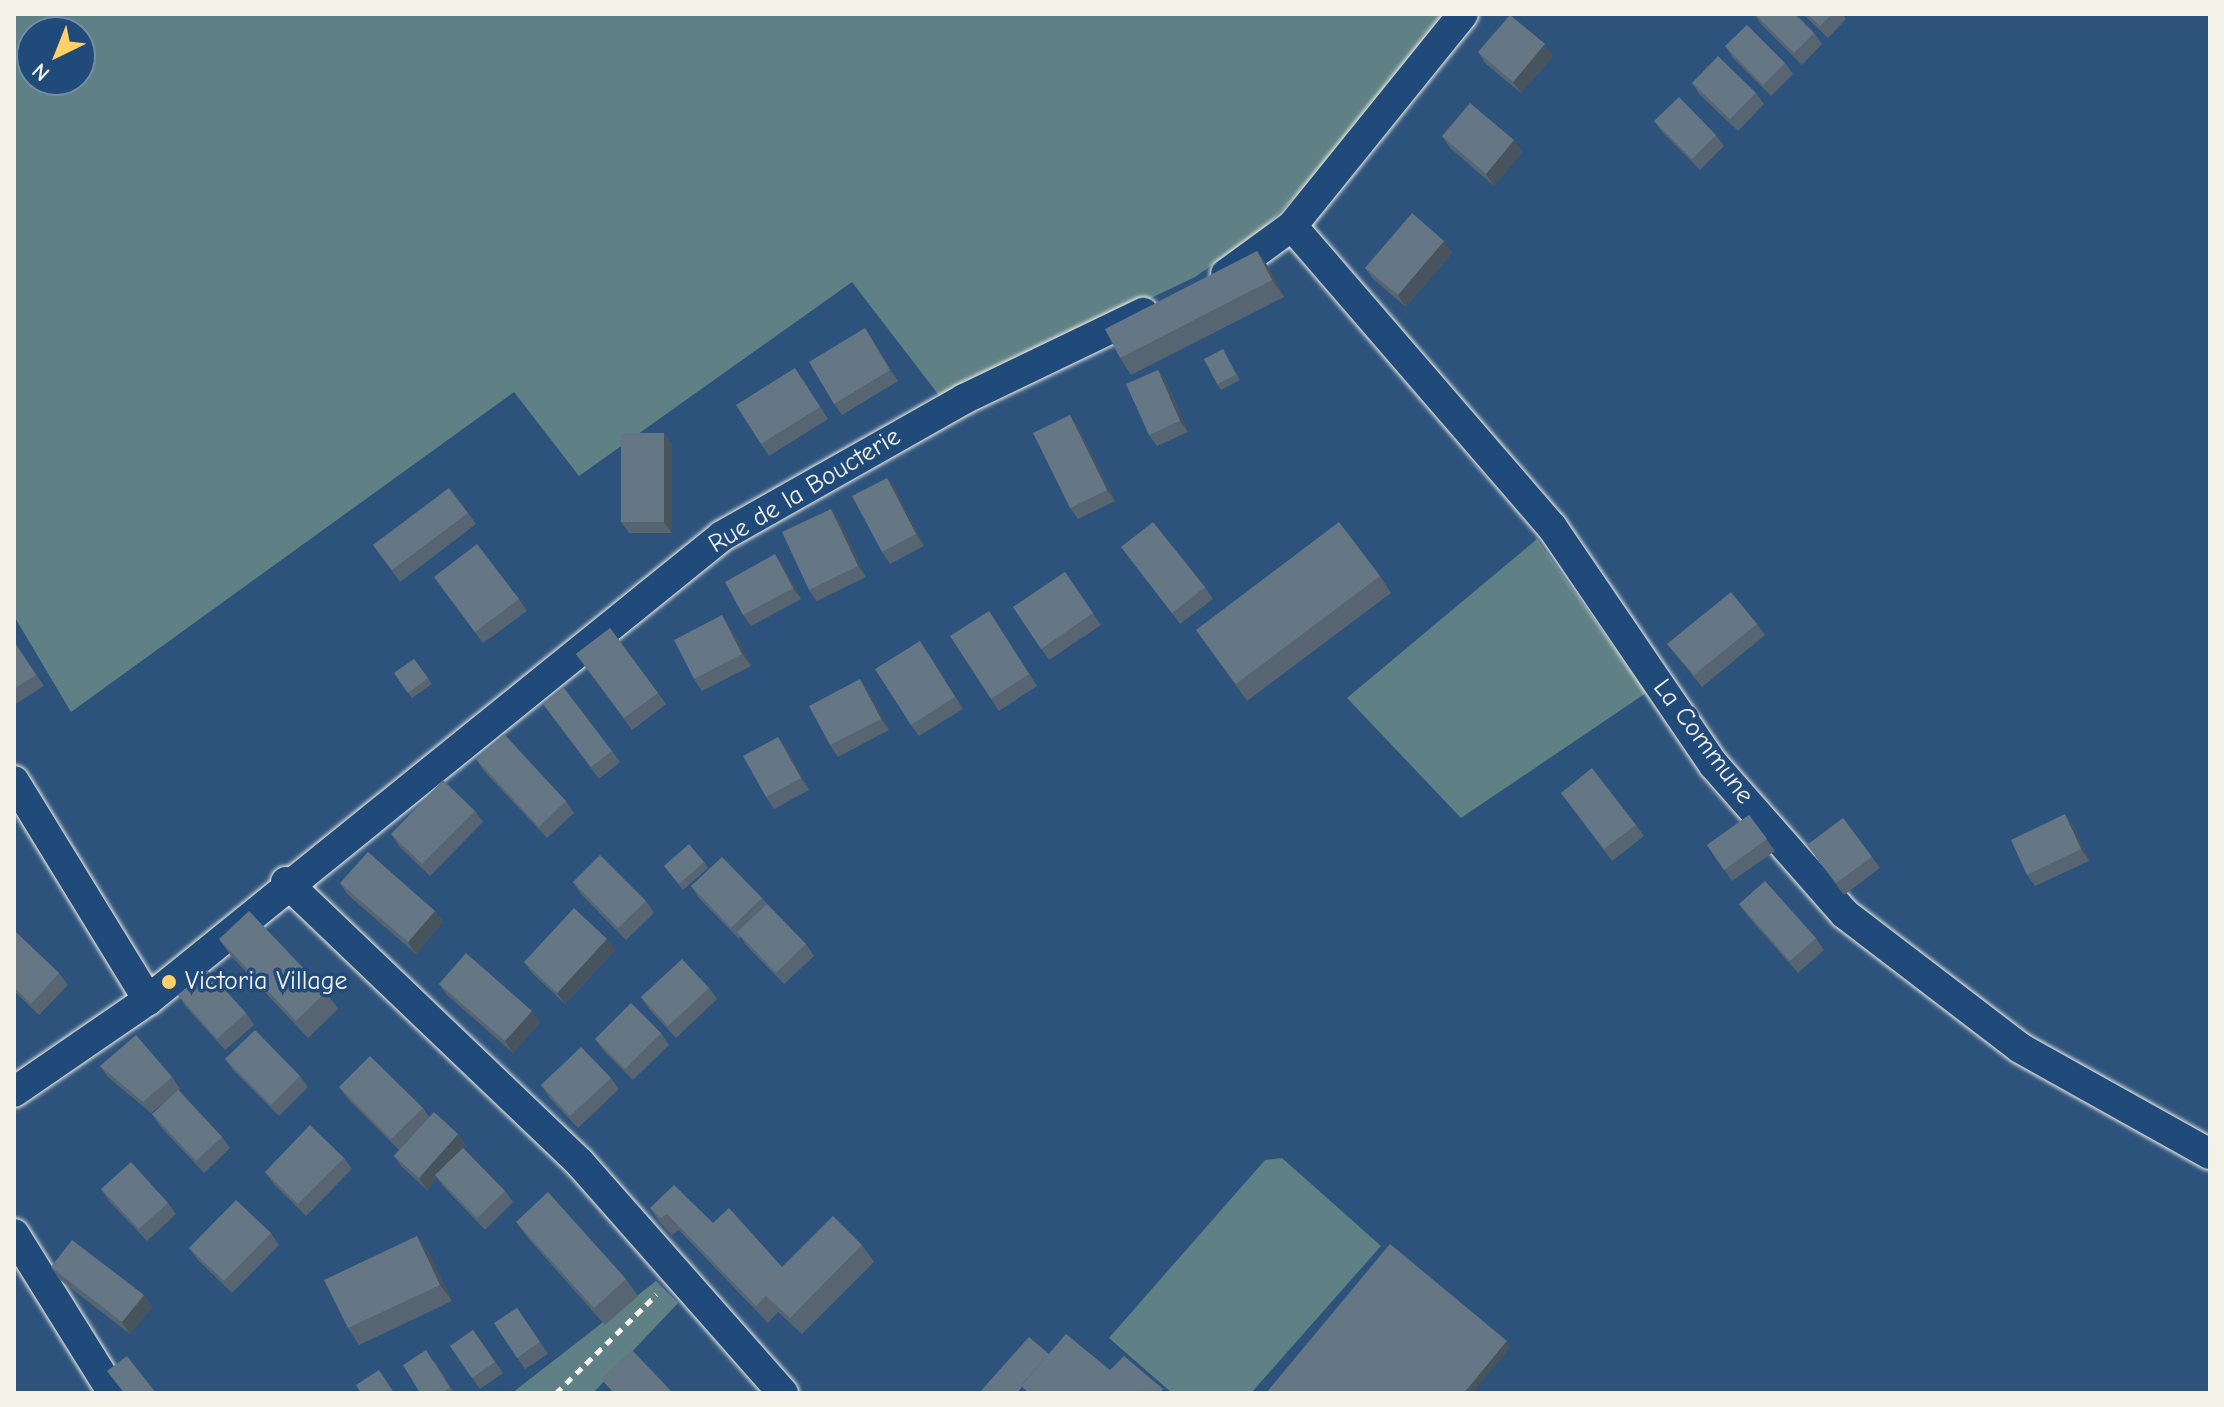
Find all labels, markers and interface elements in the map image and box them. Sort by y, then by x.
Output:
north arrow [16,16,96,96]
text: N [27,58,55,86]
street label: Rue de la Boucterie [703,421,907,561]
street label: La Commune [1646,673,1760,811]
place label: Victoria Village [185,966,348,998]
marker: Victoria Village [160,973,178,991]

